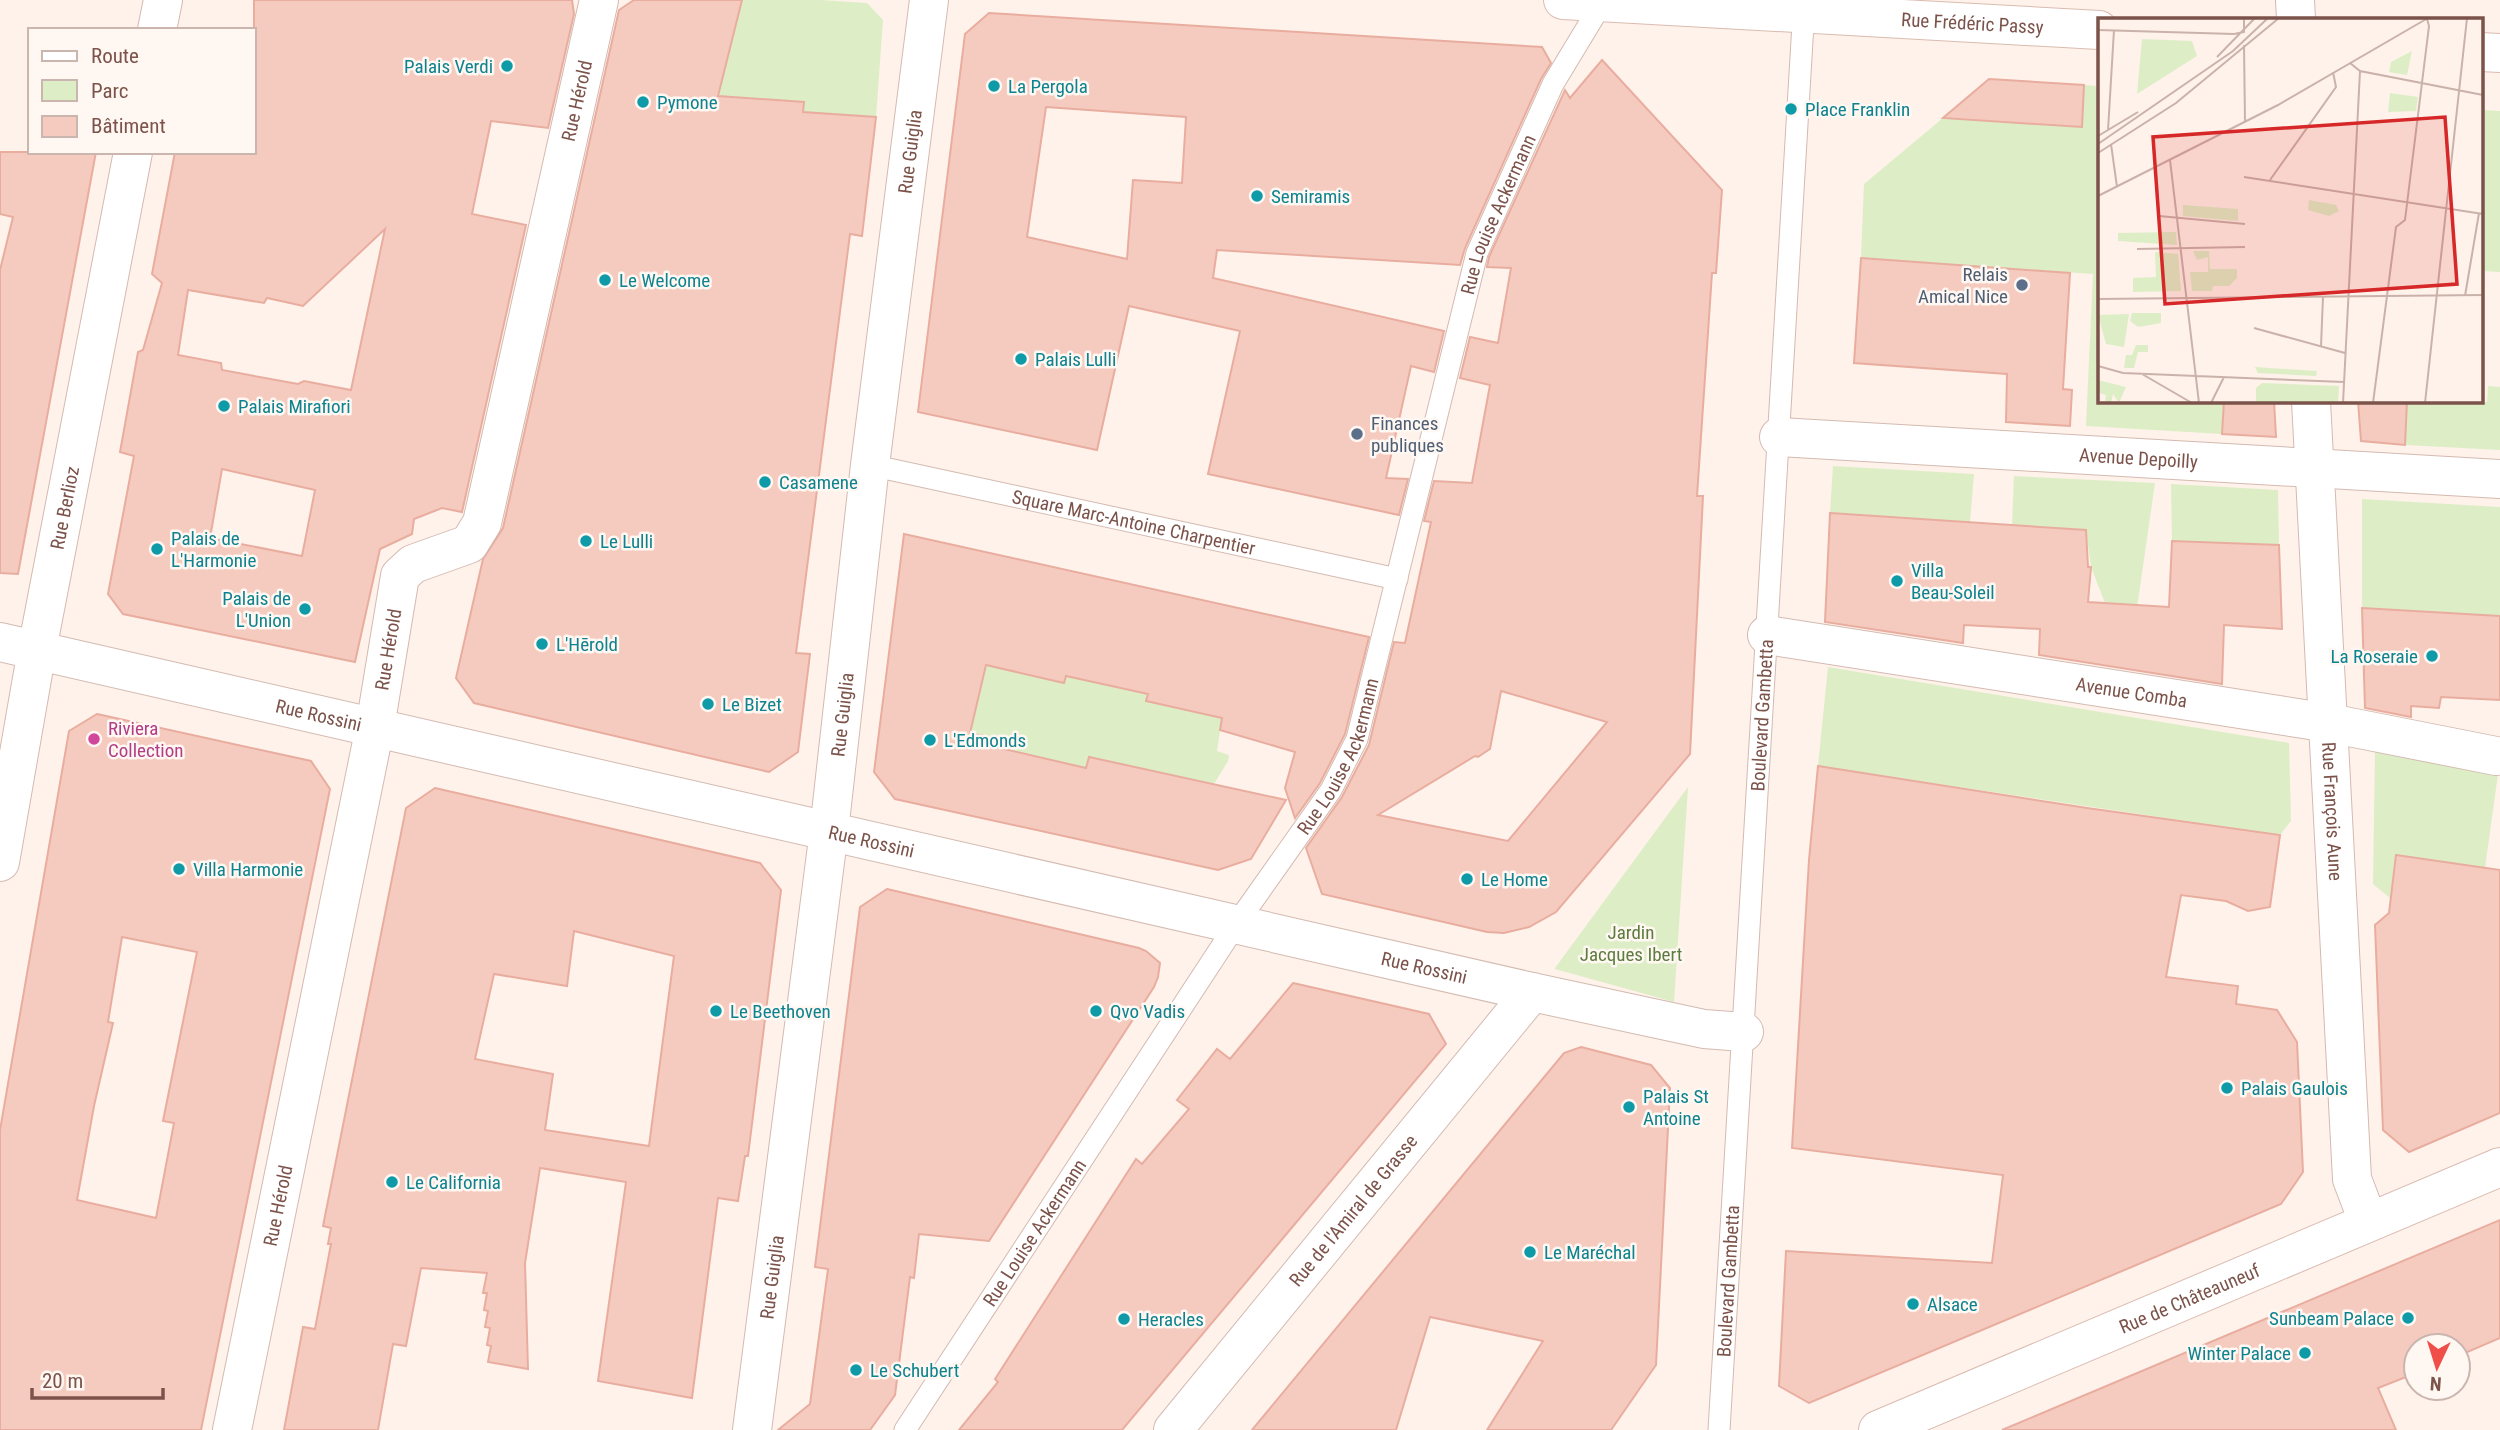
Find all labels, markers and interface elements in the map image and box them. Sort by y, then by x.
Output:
street label: Rue Frédéric Passy [1901,7,2044,38]
inset map [2098,18,2482,402]
legend [28,28,256,154]
text: Route [91,44,139,68]
place label: Palais Verdi [404,55,493,78]
marker: Palais Verdi [499,58,515,74]
street label: Rue Hérold [556,58,597,143]
place label: La Pergola [1008,75,1088,98]
marker: La Pergola [986,78,1002,94]
text: Parc [91,79,129,103]
place label: Pymone [657,91,718,114]
marker: Pymone [635,94,651,110]
place label: Place Franklin [1805,98,1910,121]
marker: Place Franklin [1783,101,1799,117]
street label: Rue Guiglia [893,108,926,195]
text: Bâtiment [91,114,166,138]
street label: Rue Louise Ackermann [1456,131,1540,297]
place label: Semiramis [1271,185,1350,208]
marker: Semiramis [1249,188,1265,204]
place label: Relais Amical Nice [1918,263,2008,308]
place label: Le Welcome [619,269,710,292]
marker: Le Welcome [597,272,613,288]
marker: Relais Amical Nice [2014,277,2030,293]
place label: Palais Lulli [1035,348,1116,371]
marker: Palais Lulli [1013,351,1029,367]
place label: Palais Mirafiori [238,395,351,418]
marker: Palais Mirafiori [216,398,232,414]
place label: Finances publiques [1371,412,1444,457]
marker: Finances publiques [1349,426,1365,442]
street label: Avenue Depoilly [2078,443,2198,473]
street label: Rue Berlioz [45,464,84,551]
place label: Casamene [779,471,858,494]
marker: Casamene [757,474,773,490]
street label: Square Marc-Antoine Charpentier [1010,485,1258,560]
place label: Palais de L'Harmonie [171,527,256,572]
place label: Le Lulli [600,530,653,553]
marker: Le Lulli [578,533,594,549]
marker: Palais de L'Harmonie [149,541,165,557]
place label: Villa Beau-Soleil [1911,559,1995,604]
marker: Villa Beau-Soleil [1889,573,1905,589]
place label: Palais de L'Union [222,587,291,632]
marker: Palais de L'Union [297,601,313,617]
street label: Rue Hérold [370,607,406,692]
place label: L'Hērold [556,633,618,656]
marker: L'Hērold [534,636,550,652]
street label: Boulevard Gambetta [1746,639,1778,792]
place label: La Roseraie [2331,645,2418,668]
marker: La Roseraie [2424,648,2440,664]
street label: Rue Guiglia [826,671,858,758]
street label: Avenue Comba [2074,672,2189,712]
street label: Rue Louise Ackermann [1292,676,1383,839]
place label: Le Bizet [722,693,782,716]
street label: Rue Rossini [274,694,364,736]
marker: Le Bizet [700,696,716,712]
place label: Riviera Collection [108,717,183,762]
place label: L'Edmonds [944,729,1026,752]
marker: Riviera Collection [86,731,102,747]
marker: L'Edmonds [922,732,938,748]
street label: Rue François Aune [2317,741,2348,882]
street label: Rue Rossini [826,820,917,862]
place label: Villa Harmonie [193,858,303,881]
marker: Villa Harmonie [171,861,187,877]
place label: Le Home [1481,868,1548,891]
marker: Le Home [1459,871,1475,887]
park label: Jardin Jacques Ibert [1580,921,1682,966]
street label: Rue Rossini [1379,946,1470,988]
place label: Le Beethoven [730,1000,831,1023]
place label: Qvo Vadis [1110,1000,1185,1023]
marker: Le Beethoven [708,1003,724,1019]
marker: Qvo Vadis [1088,1003,1104,1019]
place label: Palais Gaulois [2241,1077,2348,1100]
marker: Palais Gaulois [2219,1080,2235,1096]
place label: Palais St Antoine [1643,1085,1709,1130]
marker: Palais St Antoine [1621,1099,1637,1115]
street label: Rue de l'Amiral de Grasse [1284,1130,1422,1291]
street label: Rue Louise Ackermann [978,1155,1091,1311]
street label: Rue Hérold [258,1163,297,1248]
place label: Le California [406,1171,501,1194]
marker: Le California [384,1174,400,1190]
street label: Boulevard Gambetta [1712,1205,1744,1358]
street label: Rue Guiglia [755,1234,788,1321]
place label: Le Maréchal [1544,1241,1636,1264]
marker: Le Maréchal [1522,1244,1538,1260]
street label: Rue de Châteauneuf [2116,1258,2263,1338]
place label: Alsace [1927,1293,1978,1316]
marker: Alsace [1905,1296,1921,1312]
place label: Sunbeam Palace [2269,1307,2394,1330]
place label: Heracles [1138,1308,1204,1331]
marker: Sunbeam Palace [2400,1310,2416,1326]
marker: Heracles [1116,1311,1132,1327]
north arrow [2402,1332,2472,1402]
place label: Winter Palace [2188,1342,2291,1365]
marker: Winter Palace [2297,1345,2313,1361]
scale bar [32,1356,163,1400]
place label: Le Schubert [870,1359,959,1382]
marker: Le Schubert [848,1362,864,1378]
text: 20 m [42,1369,83,1393]
text: N [2429,1372,2442,1395]

